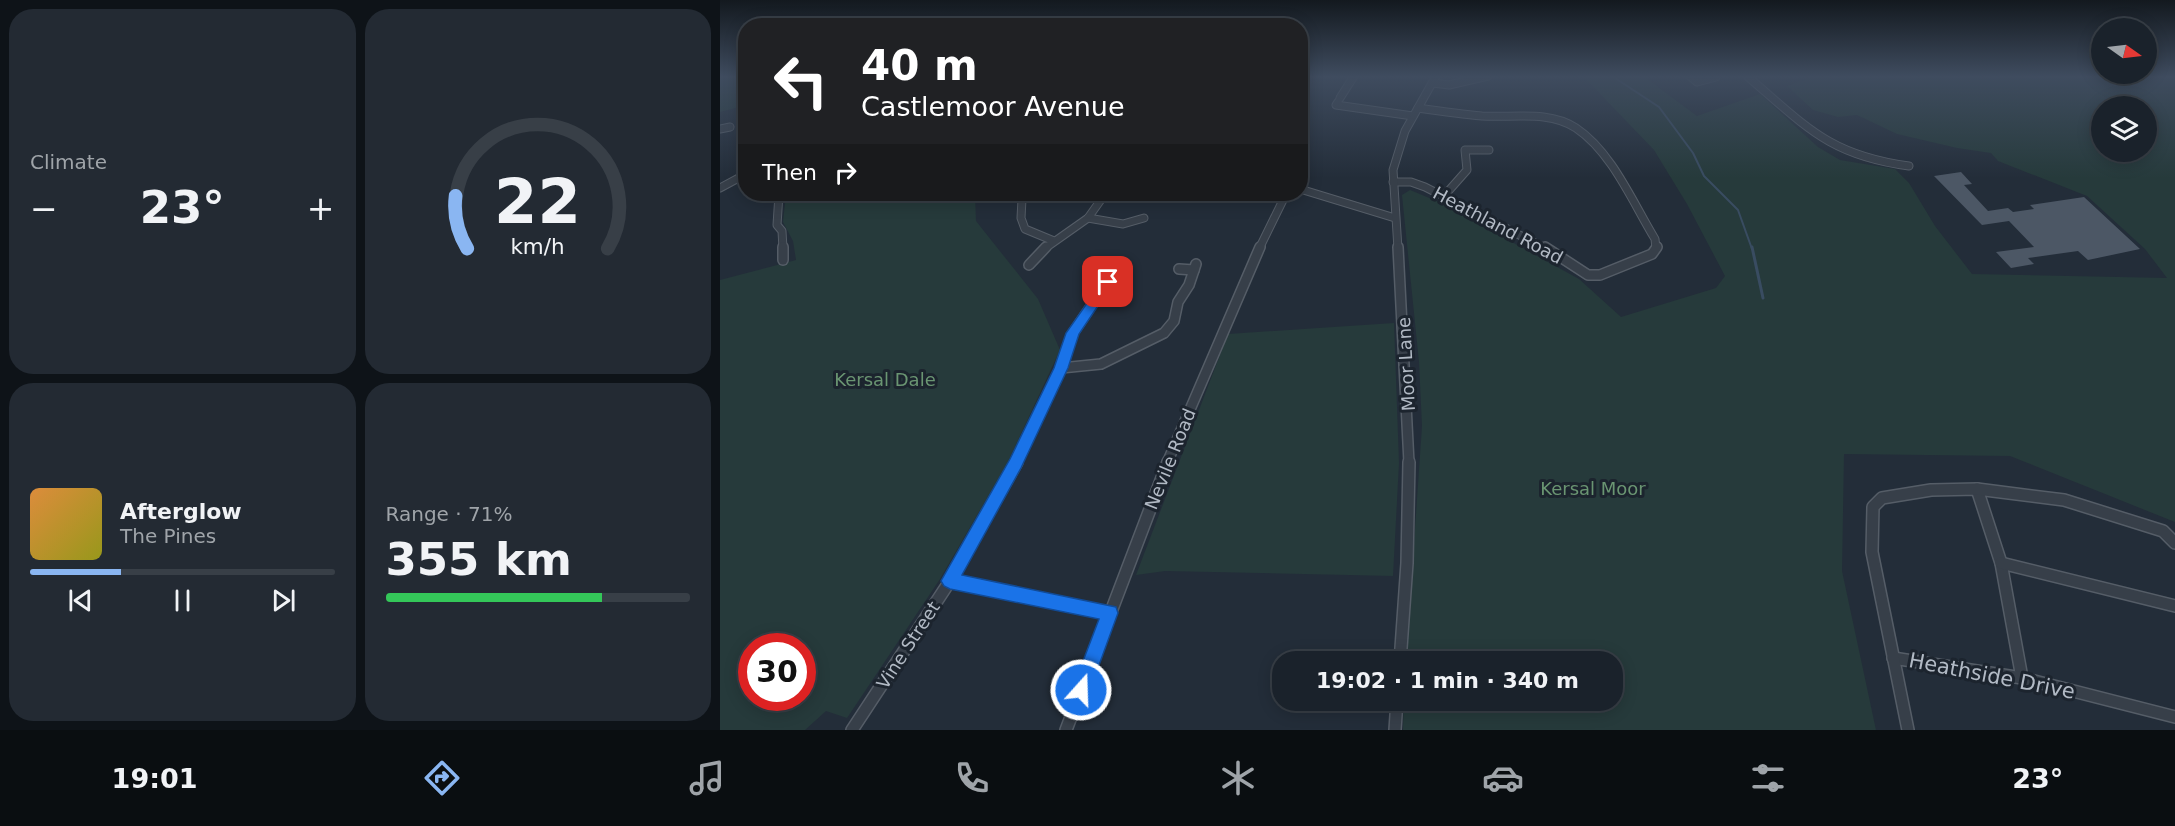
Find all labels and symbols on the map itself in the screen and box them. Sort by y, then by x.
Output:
north arrow [2091,18,2157,84]
street label: Heathland Road [1430,182,1566,268]
pin [1082,256,1133,307]
street label: Moor Lane [1393,316,1419,412]
park label: Kersal Dale [834,369,936,390]
street label: Nevile Road [1140,405,1200,513]
park label: Kersal Moor [1540,478,1646,499]
street label: Vine Street [872,597,944,693]
speed limit sign: 30 [738,633,816,711]
street label: Heathside Drive [1907,648,2077,704]
position arrow [1049,658,1113,722]

